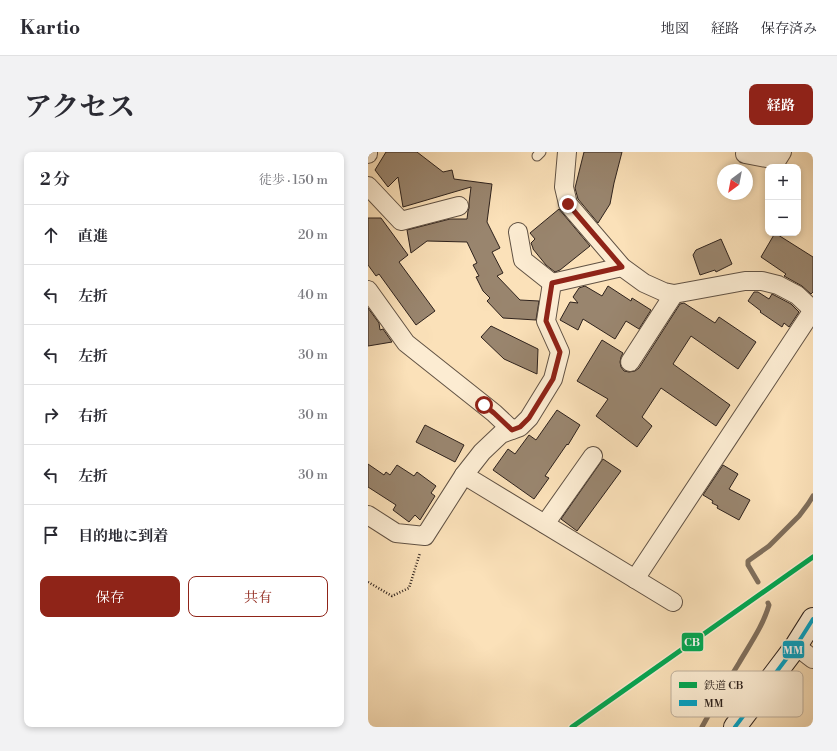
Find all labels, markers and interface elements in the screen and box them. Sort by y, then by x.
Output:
text: Kartio [20,16,80,40]
text: 地図 [661,20,689,38]
text: 経路 [711,20,739,38]
text: 保存済み [761,20,817,38]
button: 経路 [749,84,813,125]
text: アクセス [24,90,135,125]
north arrow [717,164,753,200]
map controls [765,164,801,236]
button: + [765,164,801,200]
text: 2 分 [40,169,70,191]
text: 徒歩 · 150 m [259,172,328,188]
route end [559,195,577,213]
button: − [765,200,801,236]
icon: ahead [40,224,62,246]
text: 直進 [78,227,108,246]
text: 20 m [298,227,328,243]
icon: left [40,284,62,306]
text: 左折 [78,287,108,306]
text: 40 m [298,287,328,303]
icon: left [40,344,62,366]
text: 左折 [78,347,108,366]
text: 30 m [298,347,328,363]
route start [475,396,493,414]
icon: right [40,404,62,426]
text: 右折 [78,407,108,426]
text: 30 m [298,407,328,423]
icon: left [40,464,62,486]
text: 左折 [78,467,108,486]
text: 30 m [298,467,328,483]
icon: arrive [40,524,62,546]
text: 目的地に到着 [78,527,168,546]
button: 保存 [40,576,180,617]
button: 共有 [188,576,328,617]
line badge: CB [681,632,704,652]
text: CB [684,636,700,650]
line badge: MM [782,640,805,659]
text: MM [783,644,804,658]
legend [671,671,803,717]
text: 鉄道 CB [704,679,744,693]
text: MM [704,697,724,711]

